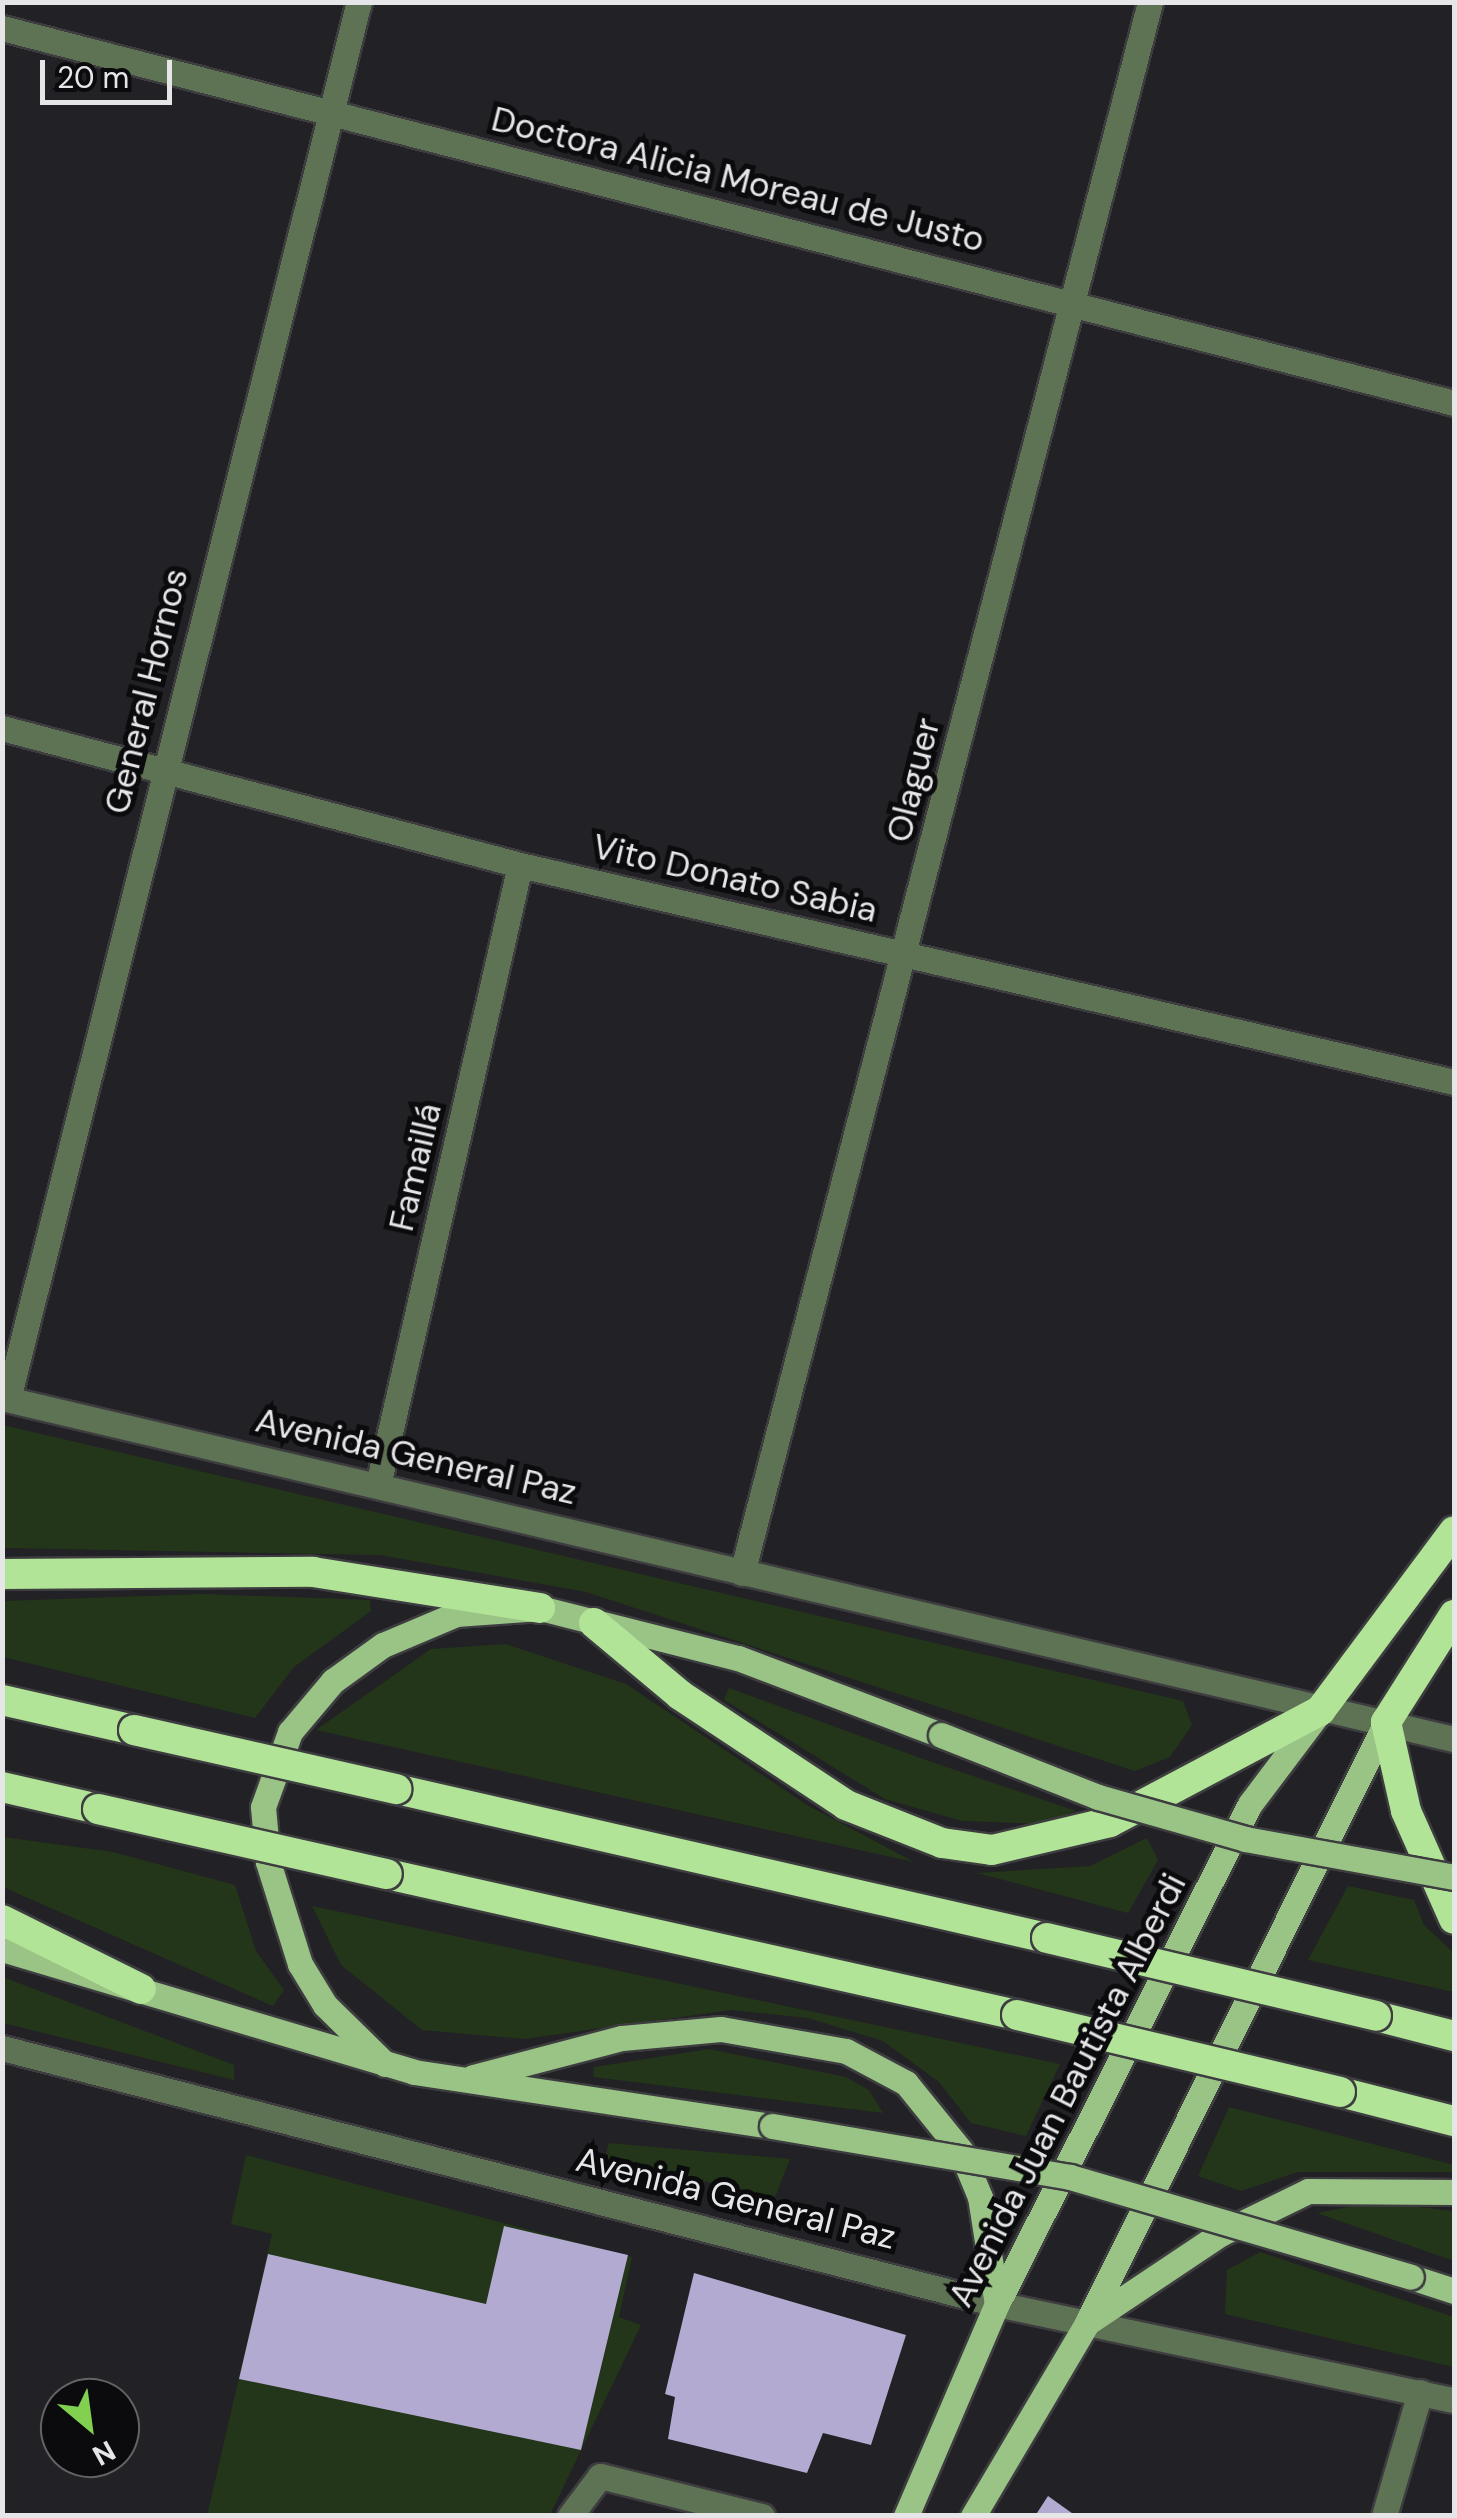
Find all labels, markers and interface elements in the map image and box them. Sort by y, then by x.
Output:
scale bar [45,40,178,102]
text: 20 m [57,58,129,97]
street label: Doctora Alicia Moreau de Justo [487,97,989,261]
street label: General Hornos [95,564,197,818]
street label: Olaguer [877,714,949,846]
street label: Vito Donato Sabia [589,825,881,931]
street label: Famaillá [380,1099,450,1235]
street label: Avenida General Paz [252,1399,580,1513]
street label: Avenida Juan Bautista Alberdi [939,1866,1195,2314]
street label: Avenida General Paz [572,2138,900,2258]
north arrow [40,2378,140,2478]
text: N [86,2432,122,2474]

